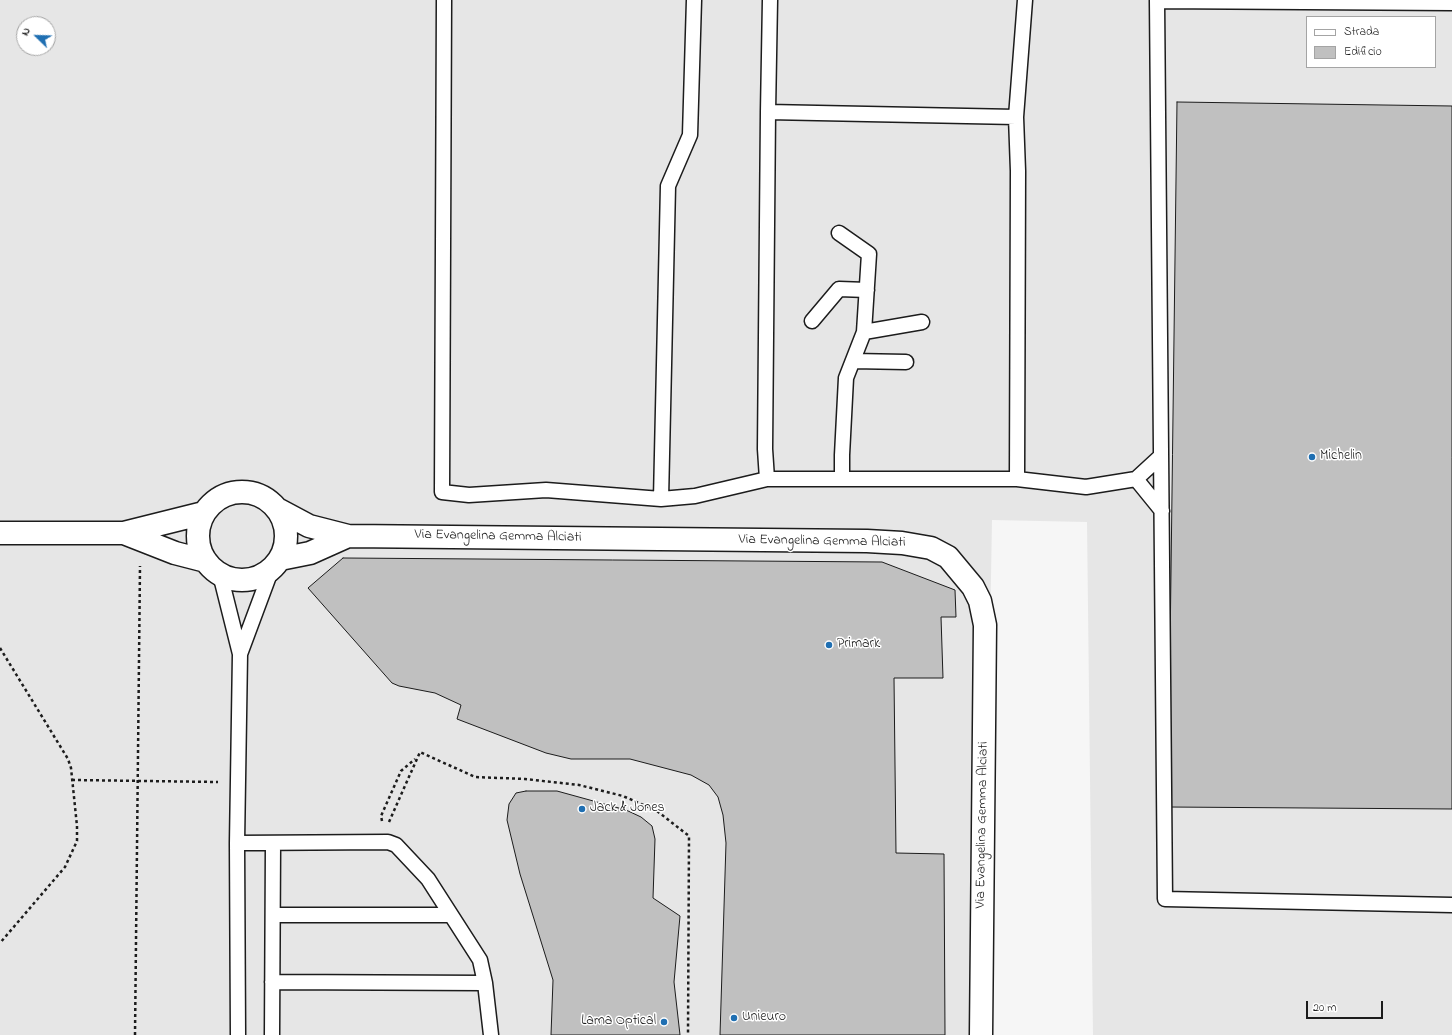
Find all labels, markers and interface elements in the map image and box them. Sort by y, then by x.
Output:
north arrow [16,16,56,56]
legend [1306,16,1436,68]
text: Strada [1344,23,1379,41]
text: N [17,25,35,38]
text: Edificio [1344,43,1382,61]
place label: Michelin [1320,449,1362,465]
marker: Michelin [1307,452,1317,462]
street label: Via Evangelina Gemma Alciati [414,527,582,547]
street label: Via Evangelina Gemma Alciati [738,532,906,552]
place label: Primark [837,637,880,653]
marker: Primark [824,640,834,650]
street label: Via Evangelina Gemma Alciati [973,741,993,909]
place label: Jack & Jones [590,801,665,817]
marker: Jack & Jones [577,804,587,814]
scale bar [1308,993,1385,1019]
text: 20 m [1313,999,1336,1017]
place label: Unieuro [742,1010,786,1026]
marker: Unieuro [729,1013,739,1023]
place label: Lama Optical [581,1014,656,1030]
marker: Lama Optical [659,1017,669,1027]

